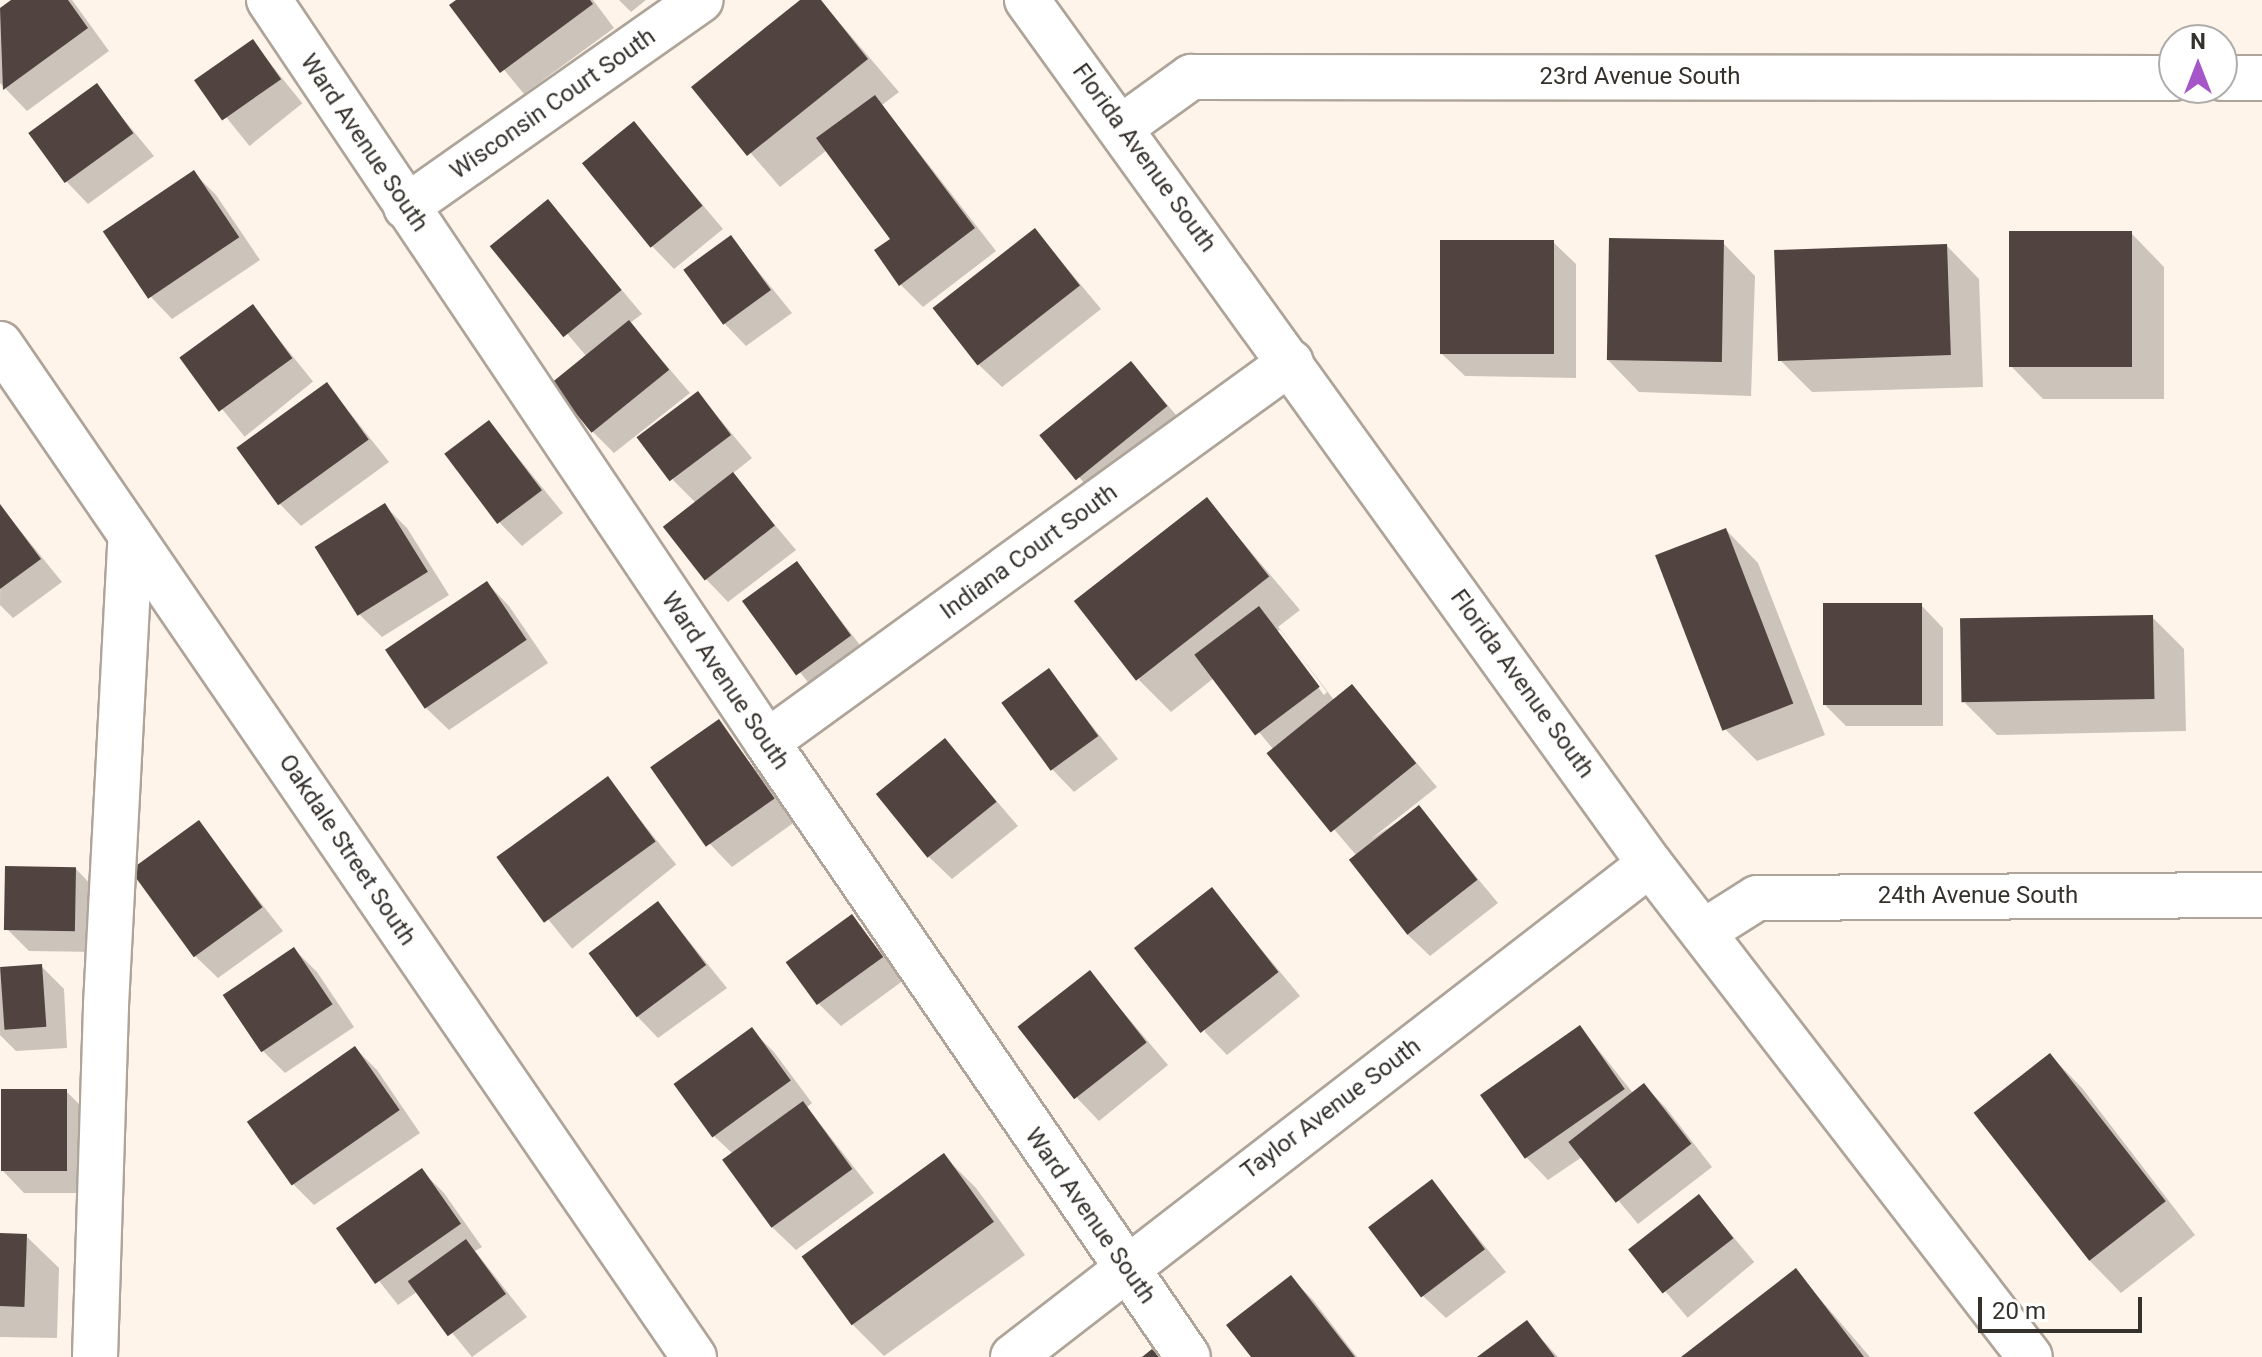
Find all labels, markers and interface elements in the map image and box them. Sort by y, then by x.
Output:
street label: Wisconsin Court South [445,22,661,186]
north arrow [2158,24,2238,104]
text: N [2190,29,2206,54]
street label: Ward Avenue South [294,49,434,237]
street label: Florida Avenue South [1066,58,1222,258]
street label: 23rd Avenue South [1539,63,1741,91]
street label: Indiana Court South [935,478,1123,626]
street label: Florida Avenue South [1444,584,1600,784]
street label: Ward Avenue South [655,587,795,775]
street label: Oakdale Street South [272,749,422,951]
street label: 24th Avenue South [1878,882,2078,910]
street label: Taylor Avenue South [1235,1032,1427,1186]
street label: Ward Avenue South [1019,1123,1161,1309]
scale bar [1982,1281,2146,1331]
text: 20 m [1992,1297,2046,1325]

